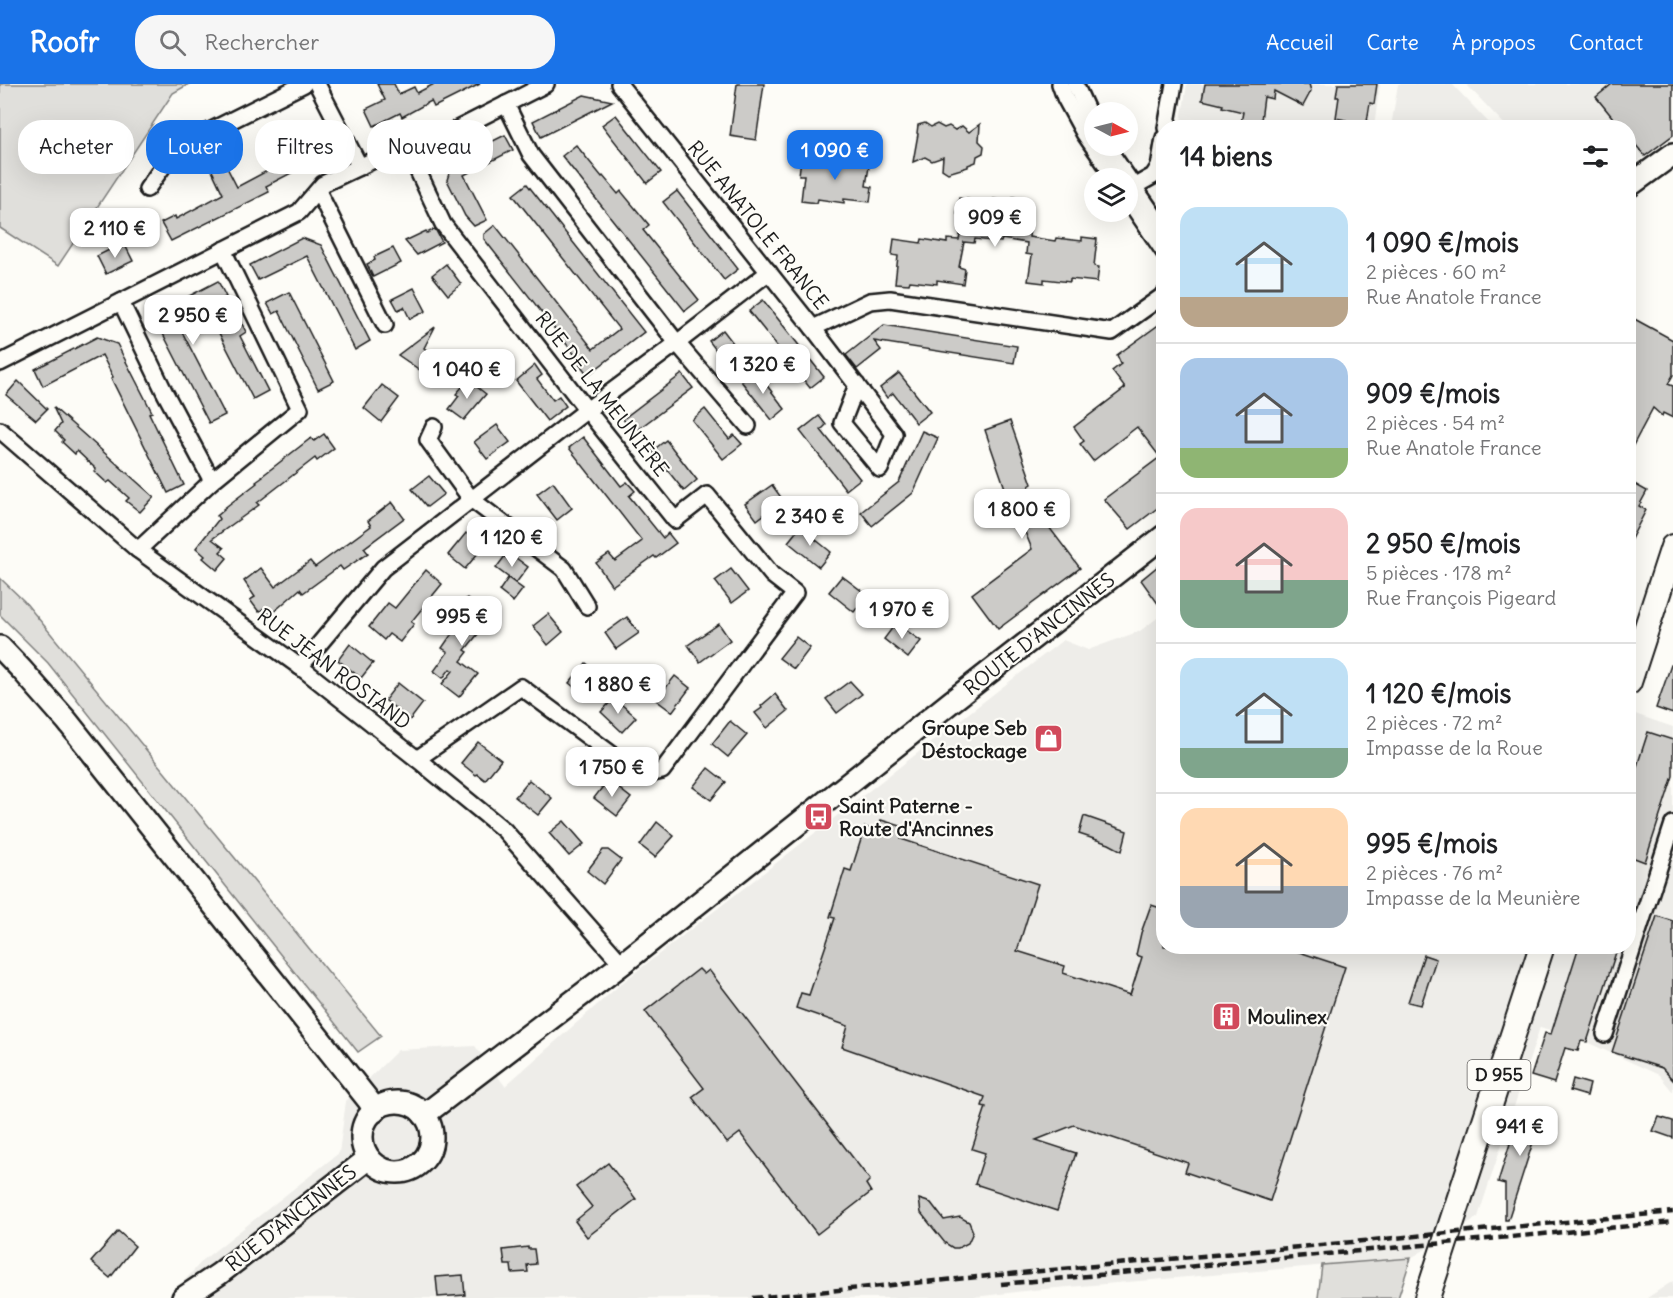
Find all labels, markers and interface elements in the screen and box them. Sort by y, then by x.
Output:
search box [135,15,555,69]
text: Roofr [30,24,99,60]
icon: search [156,26,189,59]
text: Rechercher [204,28,319,56]
text: Accueil [1266,29,1334,56]
text: Carte [1367,29,1419,56]
text: À propos [1452,29,1536,56]
text: Contact [1569,29,1643,56]
north arrow [1084,102,1138,156]
map controls [1084,102,1138,222]
chip: Acheter [18,120,134,174]
chip: Louer [146,120,243,174]
chip: Filtres [255,120,355,174]
chip: Nouveau [367,120,493,174]
pin: 1 090 € [780,130,890,181]
street label: RUE ANATOLE FRANCE [683,135,834,314]
text: 1 090 € [801,137,869,162]
text: 14 biens [1180,140,1273,173]
icon: filters [1579,140,1612,173]
button: layers [1084,168,1138,222]
pin: 909 € [953,197,1037,248]
text: 909 € [968,204,1022,229]
pin: 2 110 € [60,208,170,259]
text: 2 110 € [84,215,146,240]
text: 1 090 €/mois [1366,226,1519,259]
icon: home [1228,231,1300,303]
text: 2 pièces · 60 m² [1366,259,1507,284]
text: Rue Anatole France [1366,284,1542,309]
pin: 2 950 € [138,295,248,346]
text: 2 950 € [158,302,228,327]
street label: RUE DE LA MEUNIÈRE [530,306,675,481]
pin: 1 320 € [708,344,818,395]
pin: 1 040 € [412,349,522,400]
text: 1 320 € [730,351,796,376]
text: 1 040 € [433,356,501,381]
text: 909 €/mois [1366,377,1500,410]
icon: home [1228,382,1300,454]
text: 2 pièces · 54 m² [1366,410,1505,435]
text: Rue Anatole France [1366,435,1542,460]
pin: 1 800 € [967,489,1077,540]
pin: 2 340 € [755,496,865,547]
text: 1 800 € [988,496,1056,521]
text: 2 340 € [775,503,845,528]
pin: 1 120 € [457,517,567,568]
text: 1 120 € [481,524,543,549]
text: 2 950 €/mois [1366,527,1521,560]
icon: home [1228,532,1300,604]
text: 5 pièces · 178 m² [1366,560,1512,585]
street label: ROUTE D'ANCINNES [958,567,1119,700]
text: Rue François Pigeard [1366,585,1556,610]
pin: 1 970 € [847,589,957,640]
pin: 995 € [420,596,504,647]
text: 1 970 € [870,596,934,621]
street label: RUE JEAN ROSTAND [252,603,416,735]
text: 995 € [436,603,488,628]
pin: 1 880 € [563,664,673,715]
text: 1 880 € [585,671,651,696]
text: 1 120 €/mois [1366,677,1511,710]
icon: home [1228,682,1300,754]
text: 2 pièces · 72 m² [1366,710,1503,735]
place label: Groupe Seb Déstockage [921,715,1027,763]
shop icon: Groupe Seb Déstockage [1032,723,1064,755]
text: Impasse de la Roue [1366,735,1543,760]
pin: 1 750 € [557,747,667,798]
text: 1 750 € [580,754,644,779]
place label: Saint Paterne - Route d'Ancinnes [839,793,994,841]
bus stop icon: Saint Paterne - Route d'Ancinnes [802,801,834,833]
text: 995 €/mois [1366,827,1498,860]
icon: home [1228,832,1300,904]
text: 2 pièces · 76 m² [1366,860,1503,885]
text: Impasse de la Meunière [1366,885,1580,910]
building icon: Moulinex [1210,1001,1242,1033]
place label: Moulinex [1247,1004,1327,1029]
road number: D 955 [1468,1060,1530,1090]
pin: 941 € [1478,1106,1562,1157]
text: 941 € [1496,1113,1544,1138]
street label: RUE D'ANCINNES [220,1159,361,1276]

